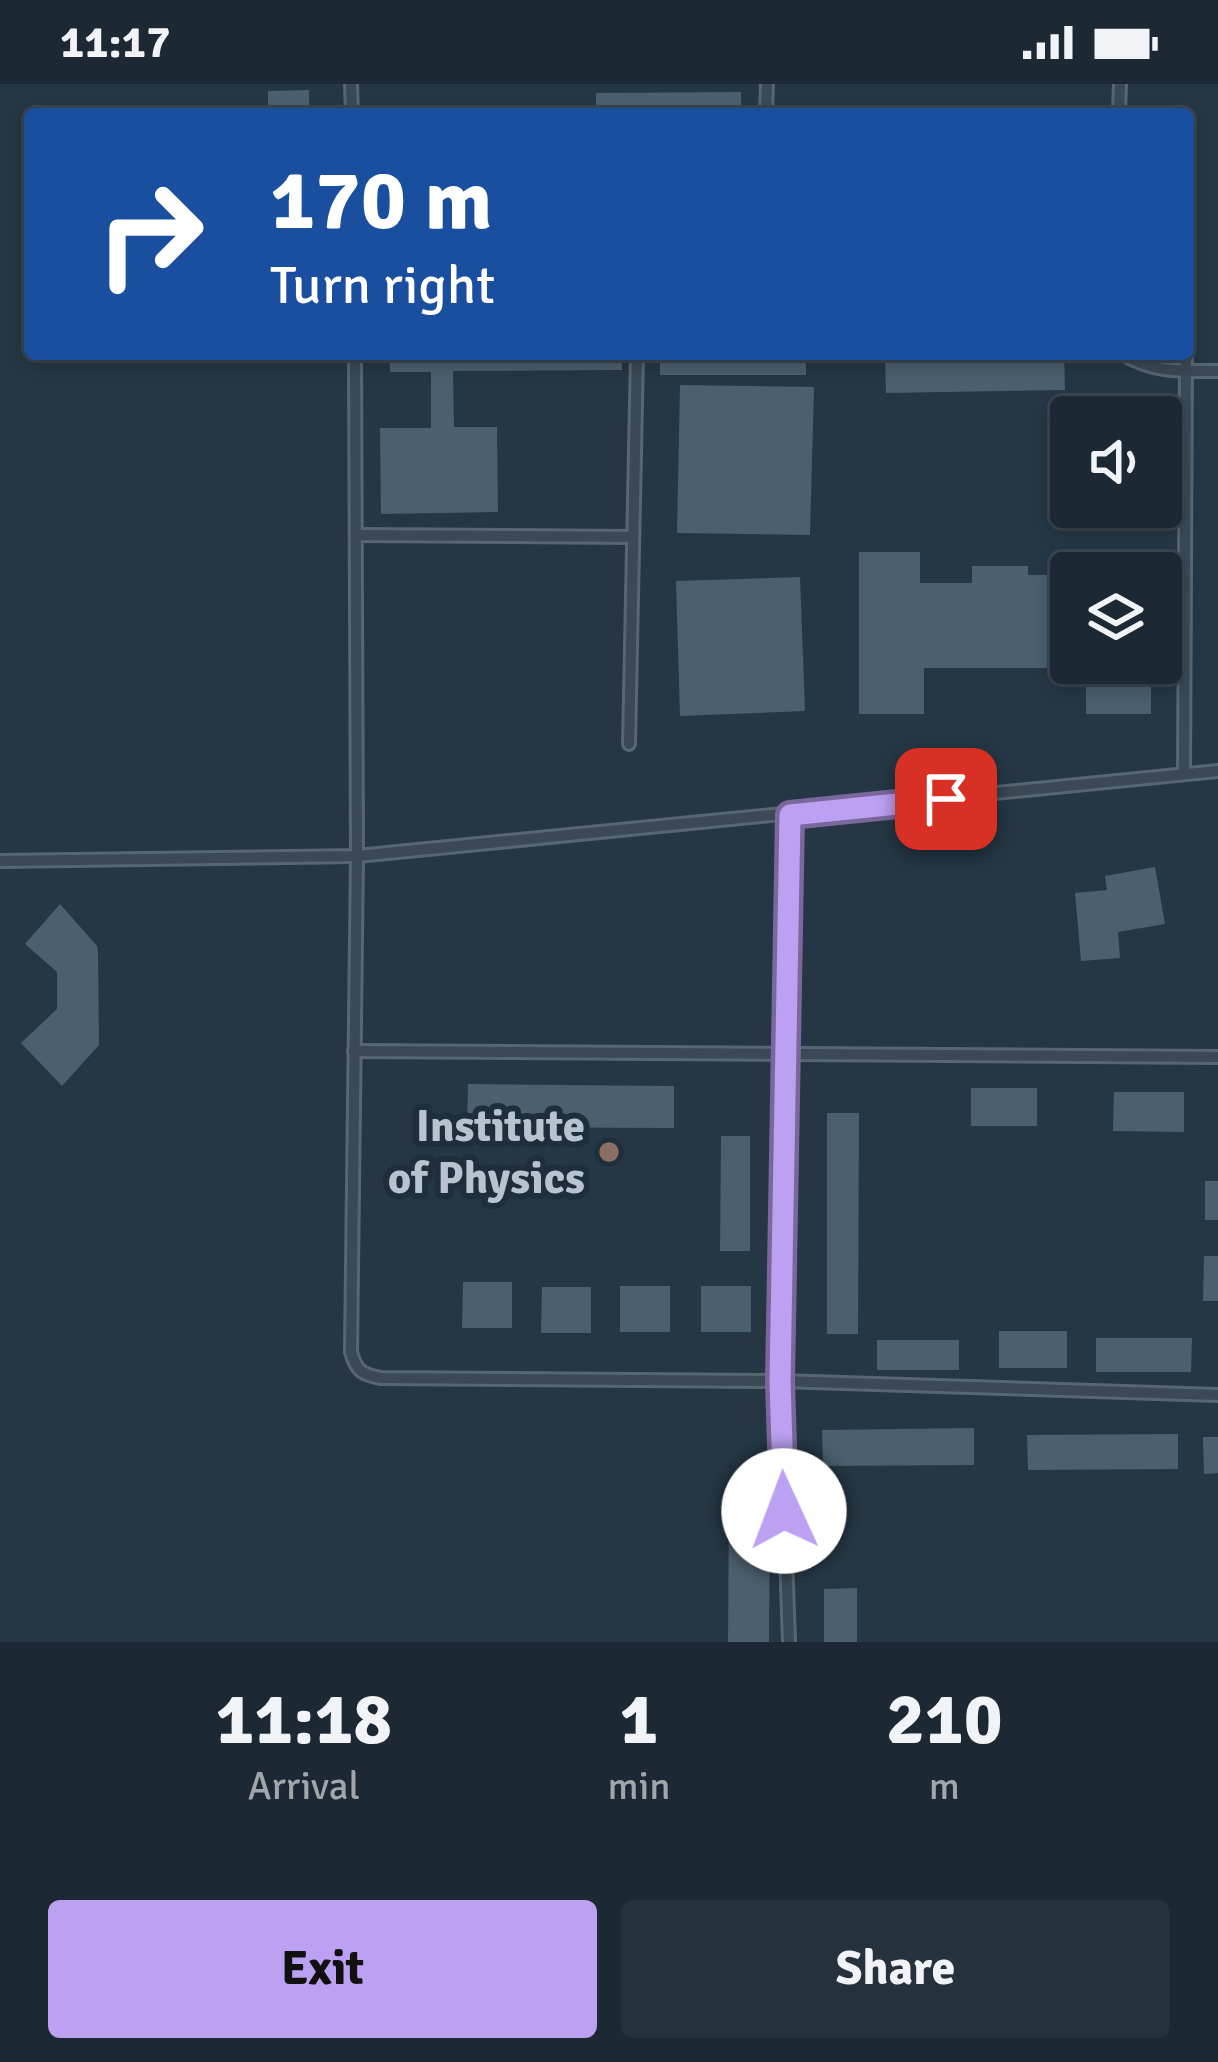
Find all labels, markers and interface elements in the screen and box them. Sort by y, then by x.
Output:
text: 11:17 [60,15,170,70]
text: 170 m [270,149,492,253]
icon: right [72,156,228,312]
text: Turn right [270,252,495,319]
map controls [1050,396,1182,684]
button: sound [1050,396,1182,528]
button: layers [1050,552,1182,684]
pin [895,748,997,850]
icon: arrive [913,766,979,832]
place label: Institute of Physics [388,1099,585,1206]
marker: Institute of Physics [596,1139,622,1165]
position arrow [721,1448,847,1574]
text: 11:18 [215,1675,392,1764]
text: 1 [620,1675,658,1764]
text: 210 [886,1675,1003,1764]
text: Arrival [248,1762,360,1810]
text: min [608,1762,671,1810]
text: m [929,1762,960,1810]
button: Exit [48,1900,597,2038]
button: Share [621,1900,1170,2038]

